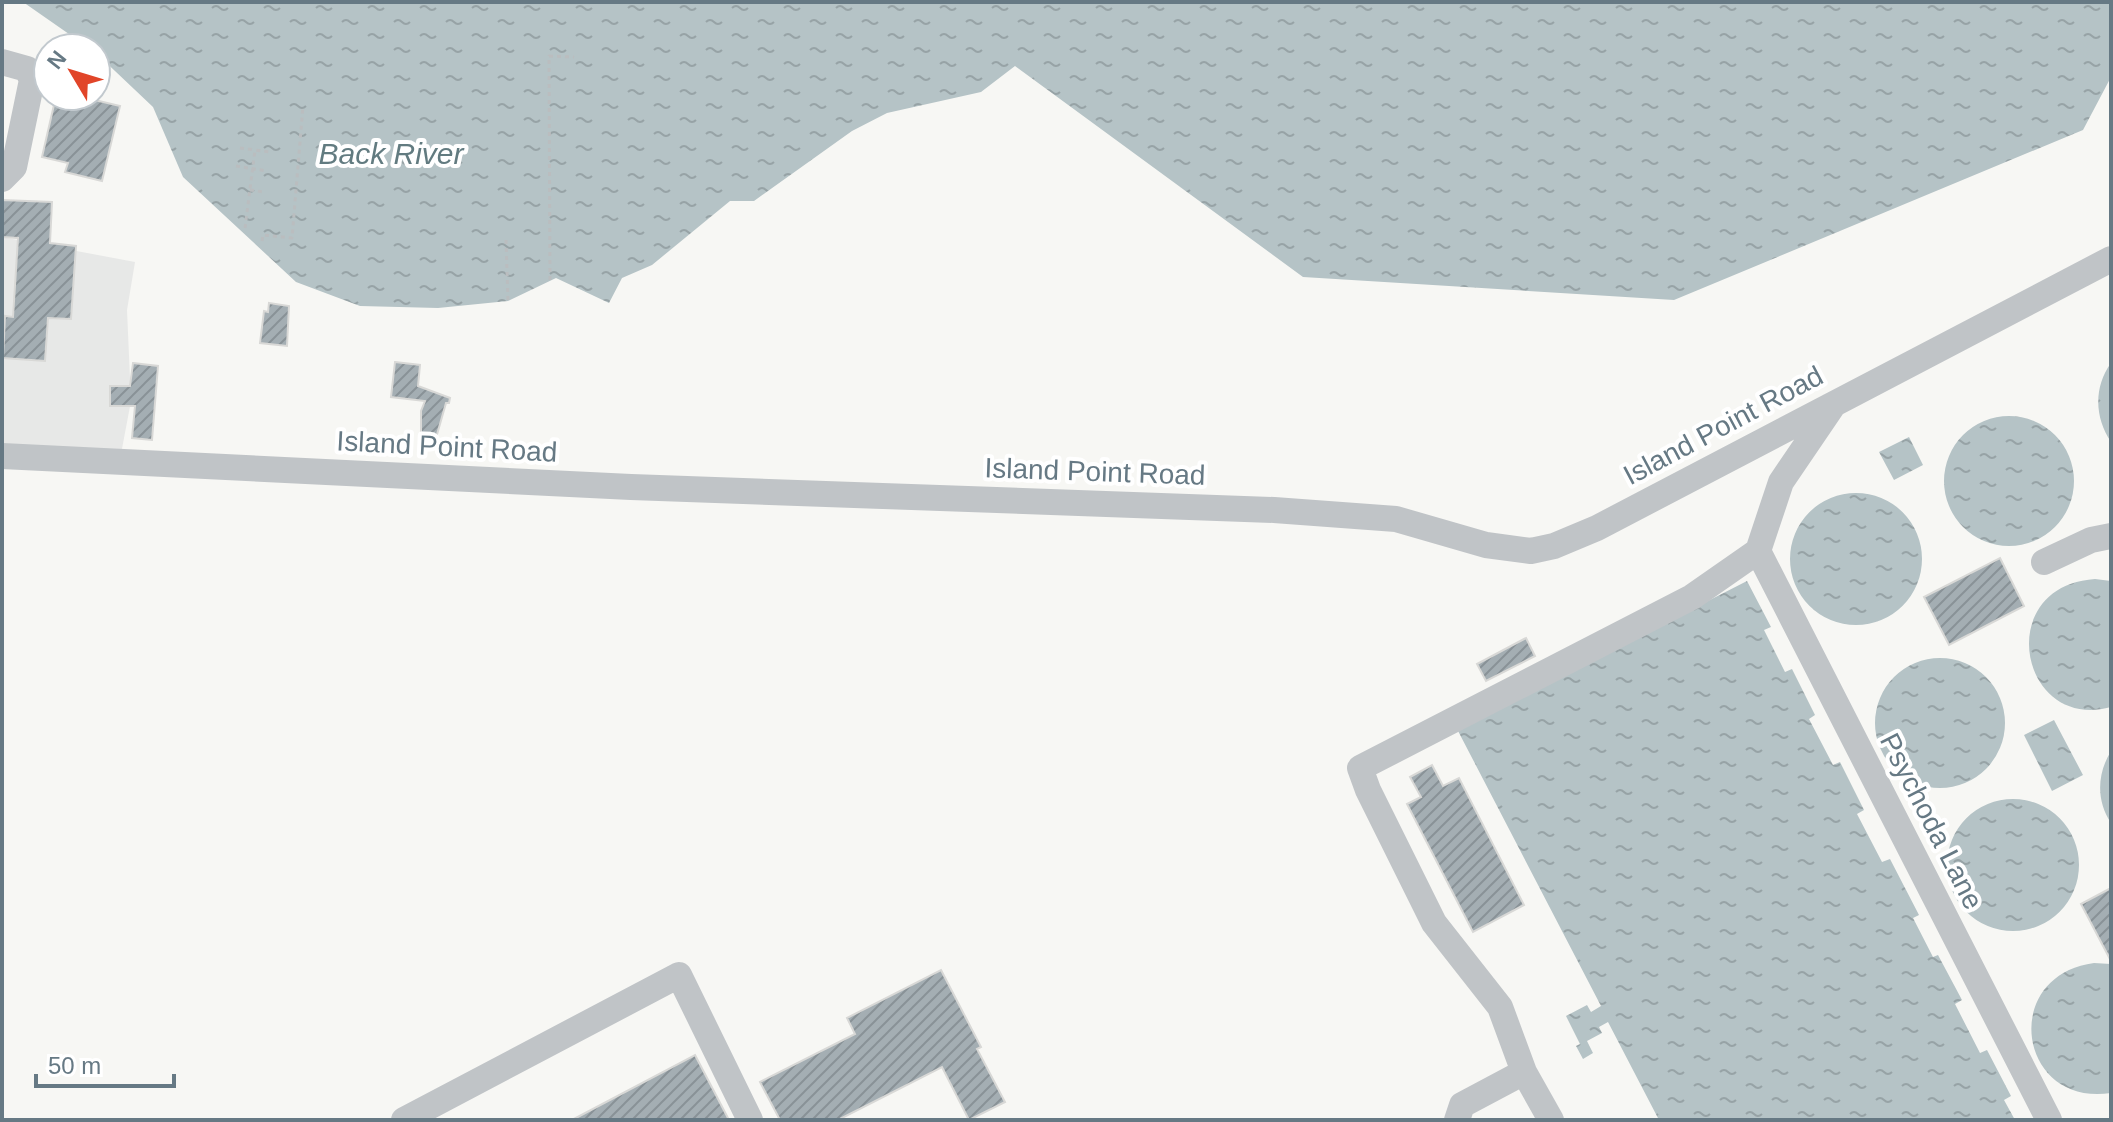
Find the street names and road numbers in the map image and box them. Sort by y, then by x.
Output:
street label: Island Point Road [1618,360,1828,491]
street label: Island Point Road [336,425,558,468]
street label: Island Point Road [984,452,1206,491]
street label: Psychoda Lane [1874,728,1989,914]

